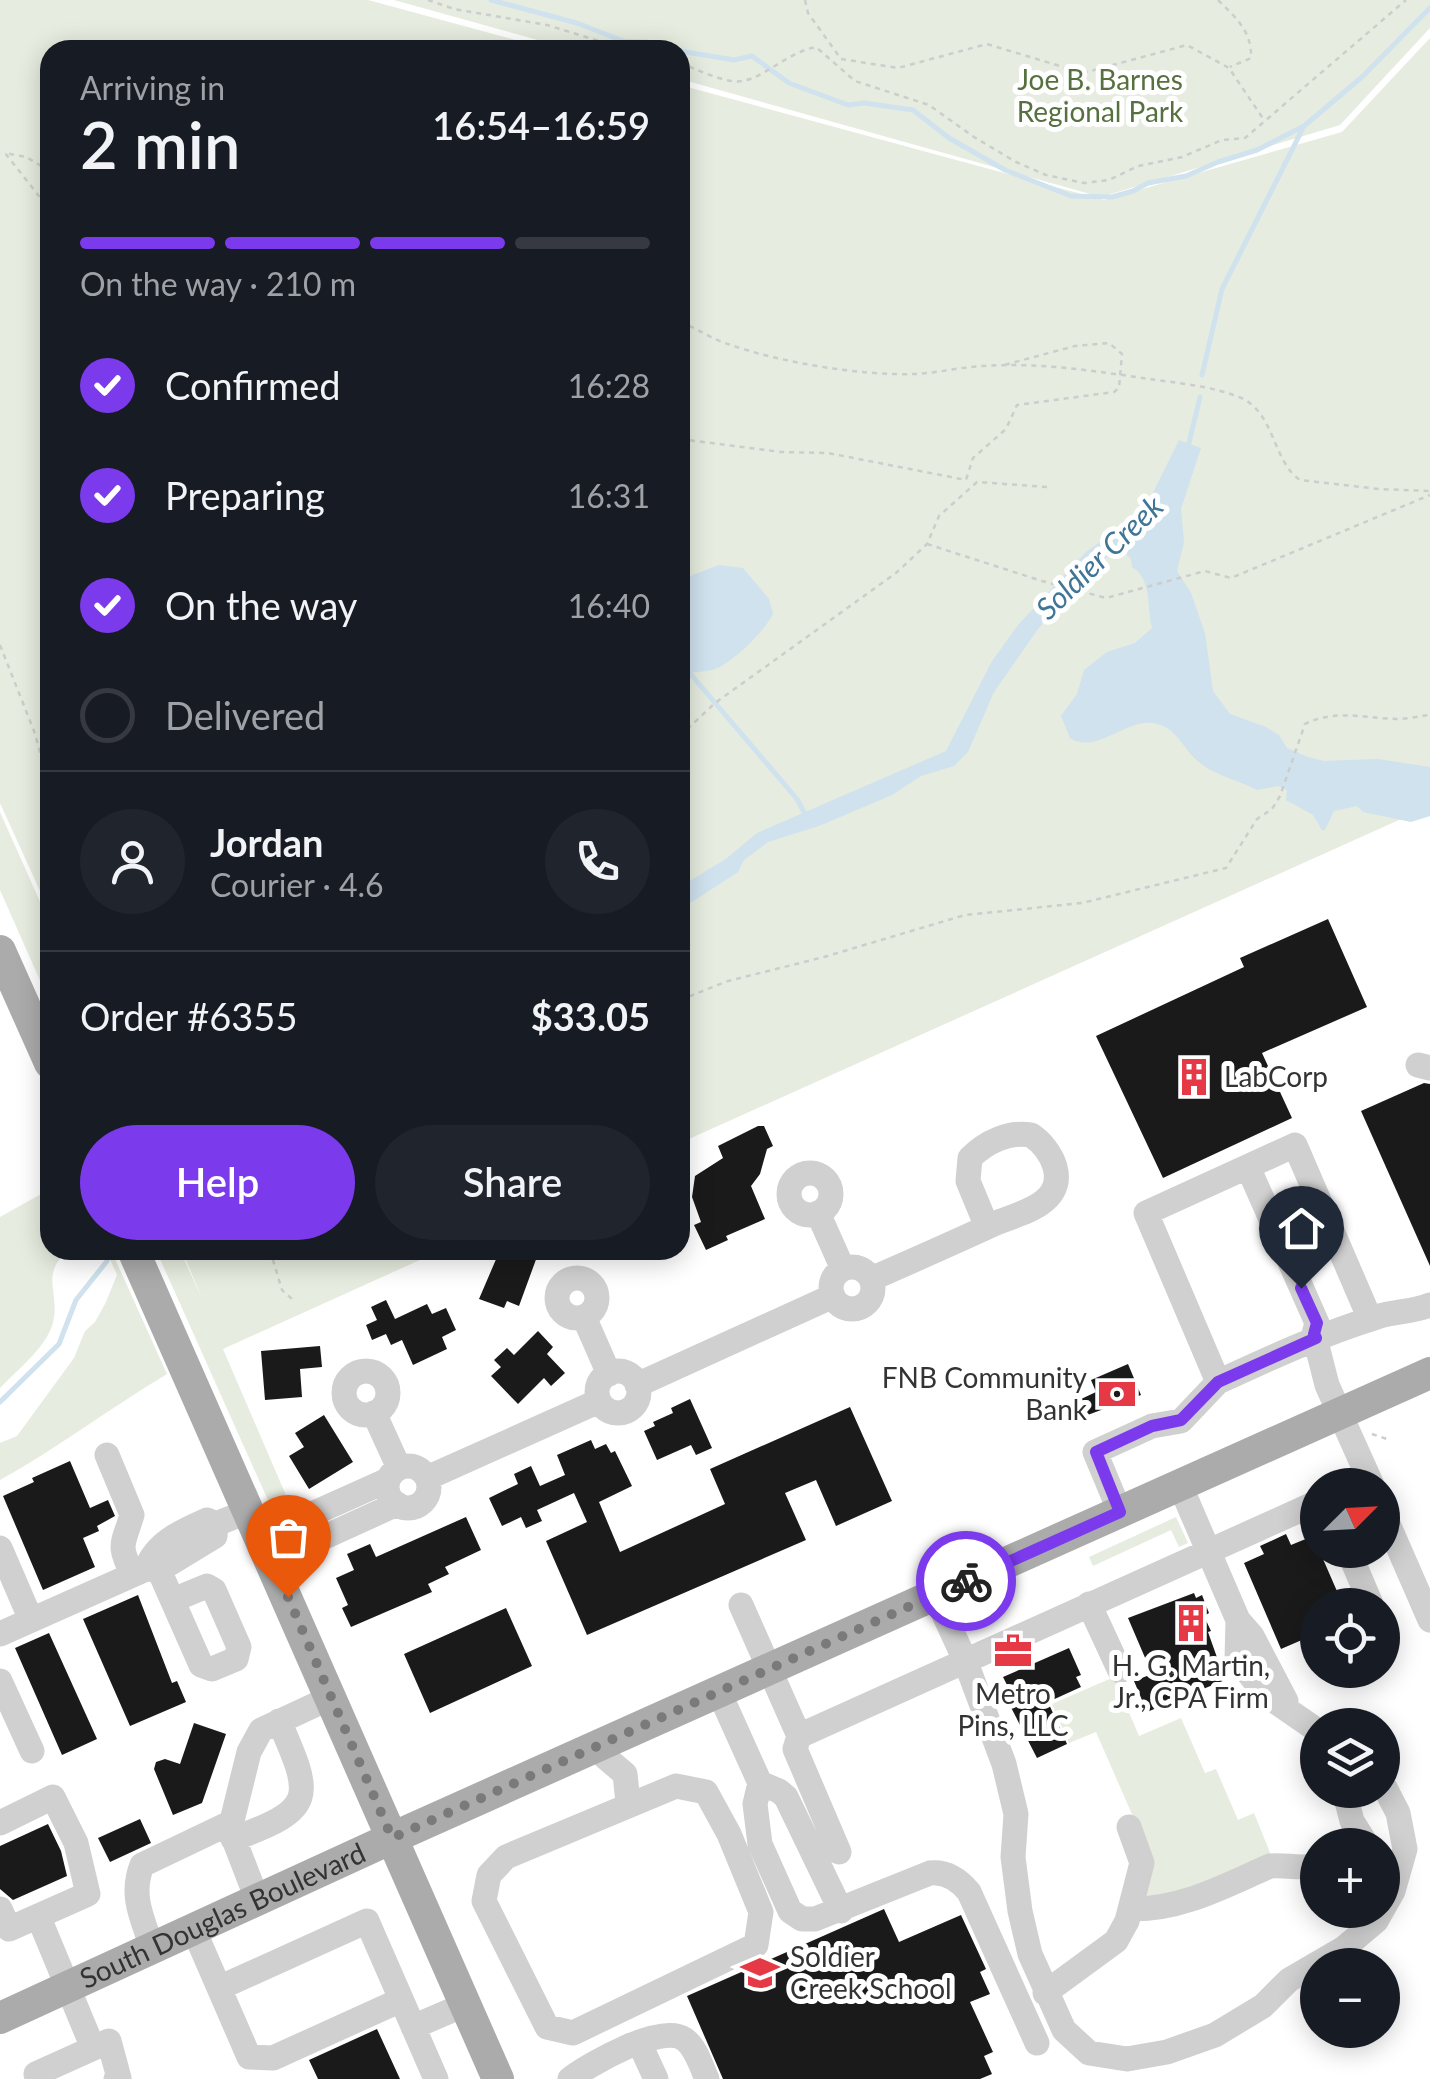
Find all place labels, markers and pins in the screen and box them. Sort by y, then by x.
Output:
building icon: LabCorp [1173,1056,1215,1098]
place label: LabCorp [1224,1059,1328,1093]
pin [1259,1186,1344,1289]
place label: FNB Community Bank [882,1360,1088,1426]
bank icon: FNB Community Bank [1096,1373,1138,1415]
pin [246,1495,331,1598]
building icon: H. G. Martin, Jr., CPA Firm [1170,1602,1212,1644]
office icon: Metro Pins, LLC [992,1630,1034,1672]
place label: H. G. Martin, Jr., CPA Firm [1112,1648,1270,1714]
place label: Metro Pins, LLC [957,1676,1069,1742]
place label: Soldier Creek School [790,1939,952,2005]
school or university icon: Soldier Creek School [739,1952,781,1994]

